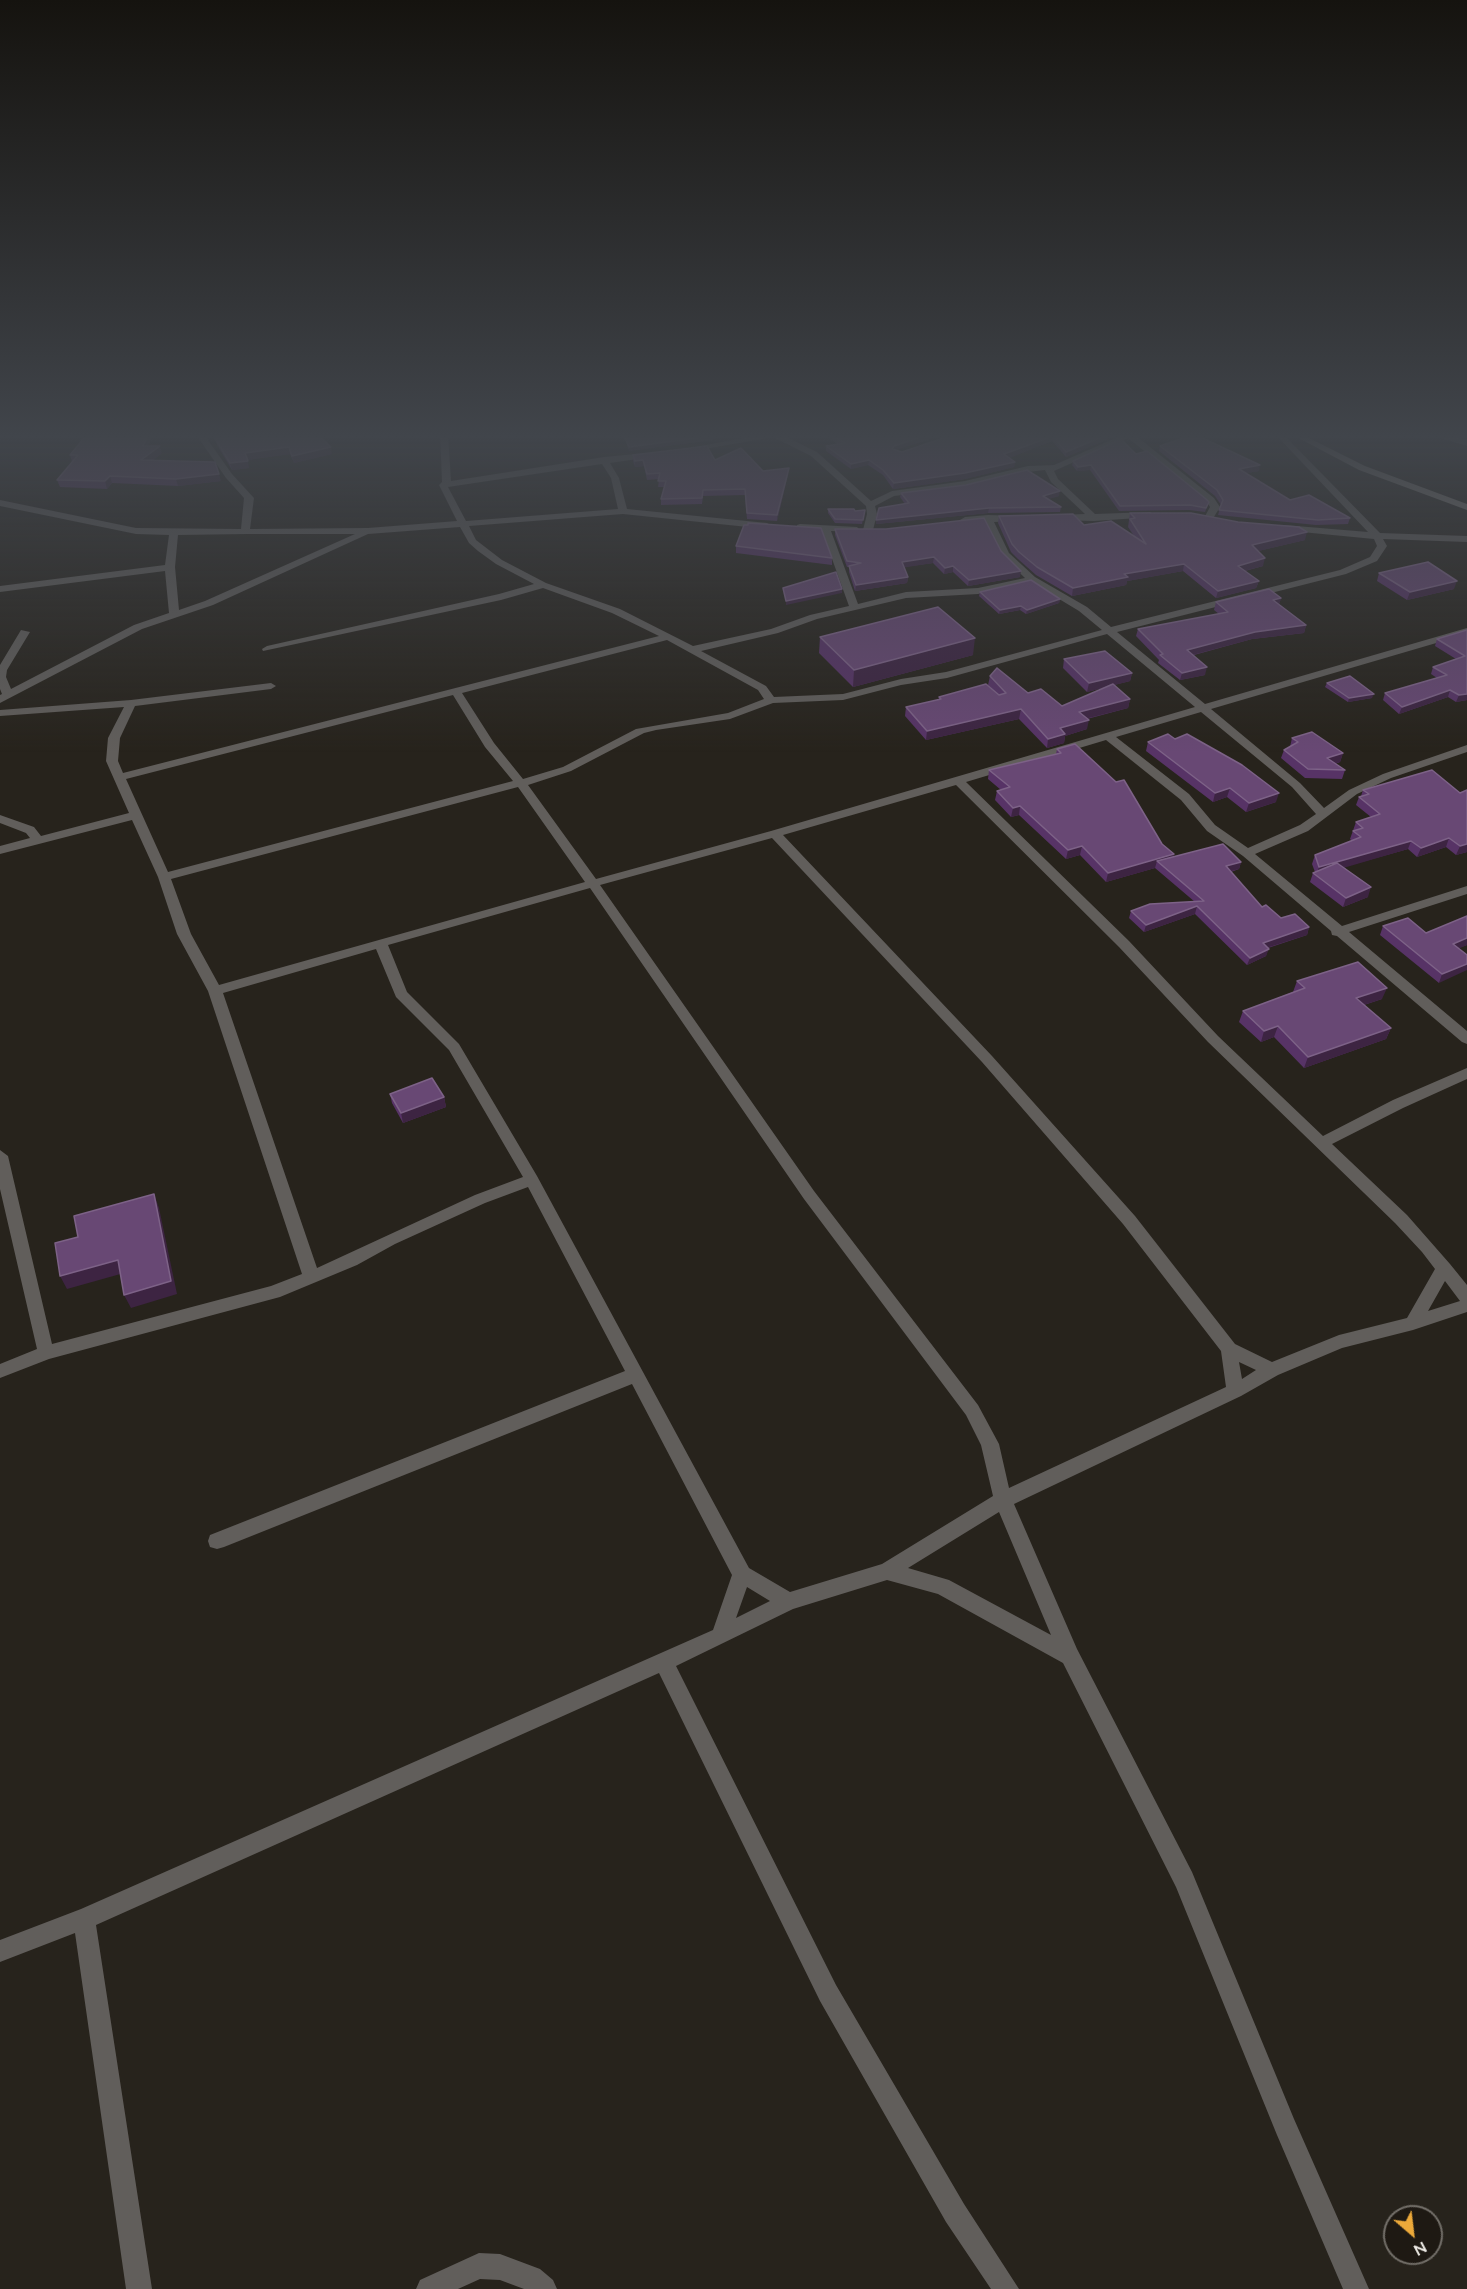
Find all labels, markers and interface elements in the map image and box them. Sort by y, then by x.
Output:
north arrow [1383,2205,1443,2265]
text: N [1410,2237,1431,2261]

